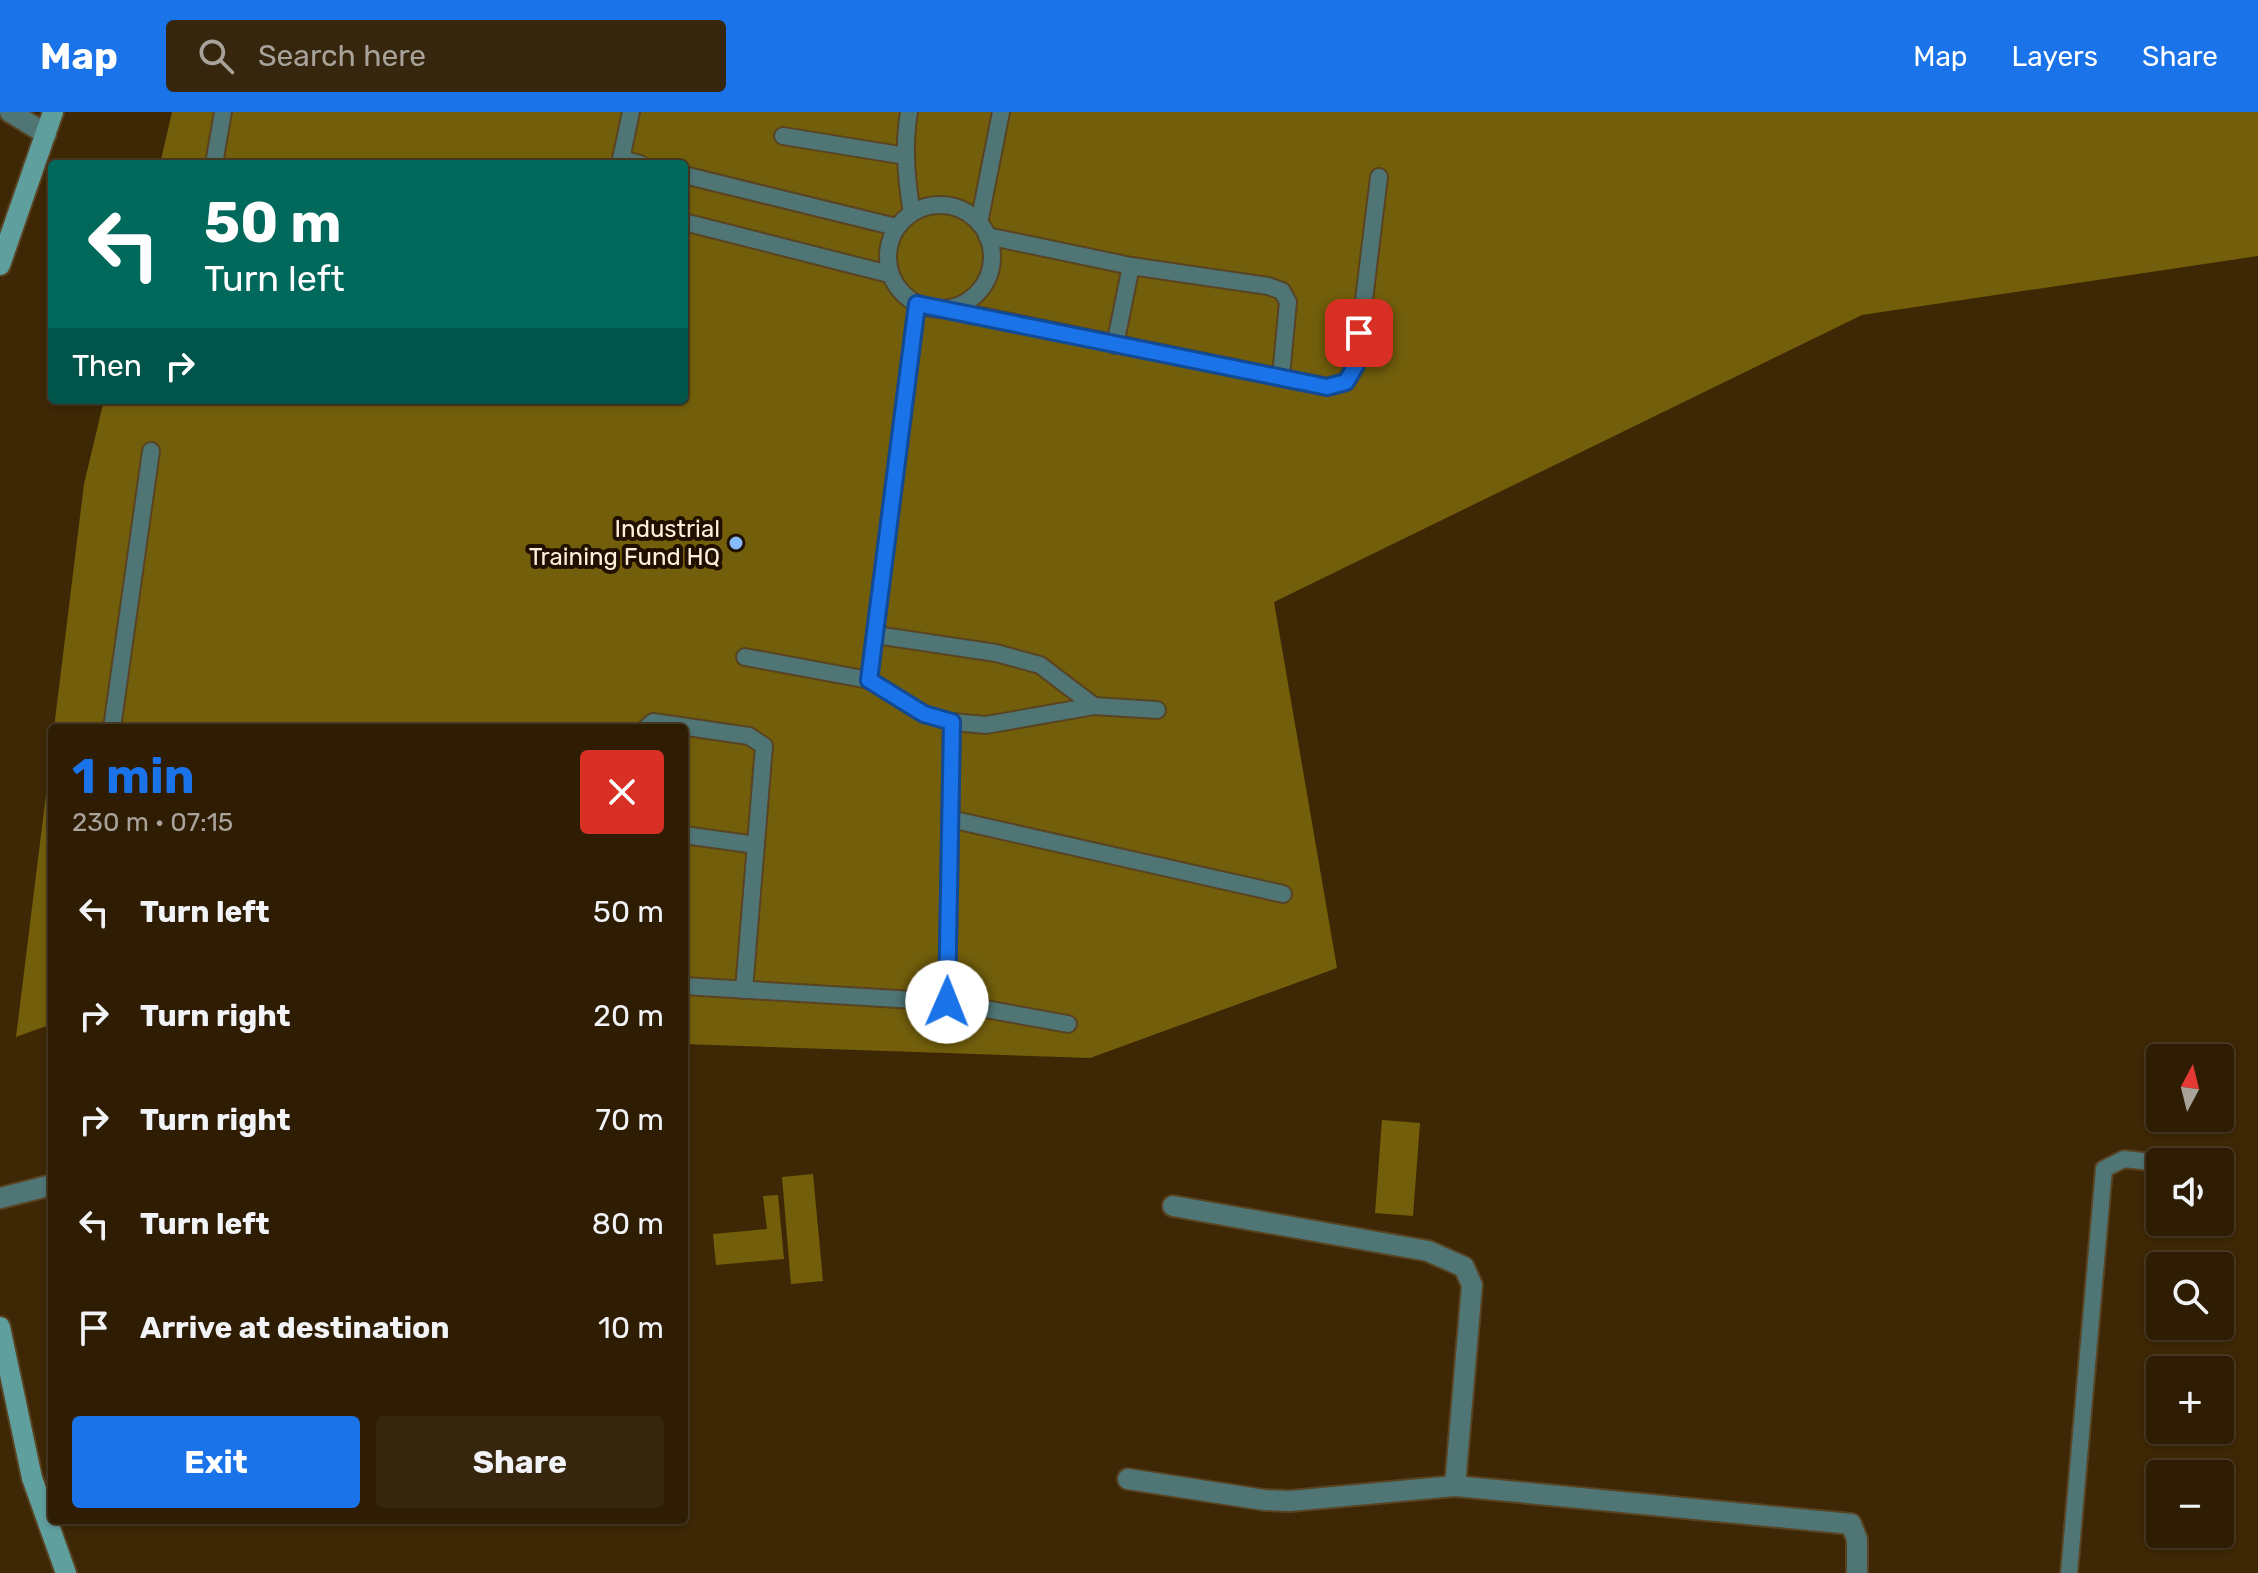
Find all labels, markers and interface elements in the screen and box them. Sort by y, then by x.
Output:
search box [166,20,726,92]
text: Map [40,33,118,79]
icon: search [194,34,238,78]
text: Search here [258,38,426,74]
text: Map [1913,40,1968,73]
text: Layers [2012,40,2098,73]
text: Share [2142,40,2218,73]
text: 50 m [204,190,341,256]
icon: left [72,192,176,296]
text: Turn left [204,257,345,300]
pin [1325,299,1393,367]
icon: arrive [1337,311,1381,355]
icon: right [158,344,202,388]
text: Then [72,348,142,384]
place label: Industrial Training Fund HQ [529,515,720,571]
marker: Industrial Training Fund HQ [727,534,745,552]
text: 1 min [72,748,195,805]
button: close [580,750,664,834]
text: 230 m · 07:15 [72,807,233,838]
icon: left [72,890,116,934]
text: Turn left [140,894,270,930]
text: 50 m [593,894,664,930]
position arrow [905,960,989,1044]
icon: right [72,994,116,1038]
text: Turn right [140,998,291,1034]
text: 20 m [593,998,664,1034]
north arrow [2146,1044,2234,1132]
map controls [2146,1044,2234,1548]
icon: right [72,1098,116,1142]
text: Turn right [140,1102,291,1138]
text: 70 m [596,1102,664,1138]
button: sound [2146,1148,2234,1236]
icon: left [72,1202,116,1246]
text: Turn left [140,1206,270,1242]
text: 80 m [592,1206,664,1242]
button: search [2146,1252,2234,1340]
icon: arrive [72,1306,116,1350]
text: Arrive at destination [140,1310,450,1346]
text: 10 m [598,1310,664,1346]
button: + [2146,1356,2234,1444]
button: Exit [72,1416,360,1508]
button: Share [376,1416,664,1508]
button: − [2146,1460,2234,1548]

